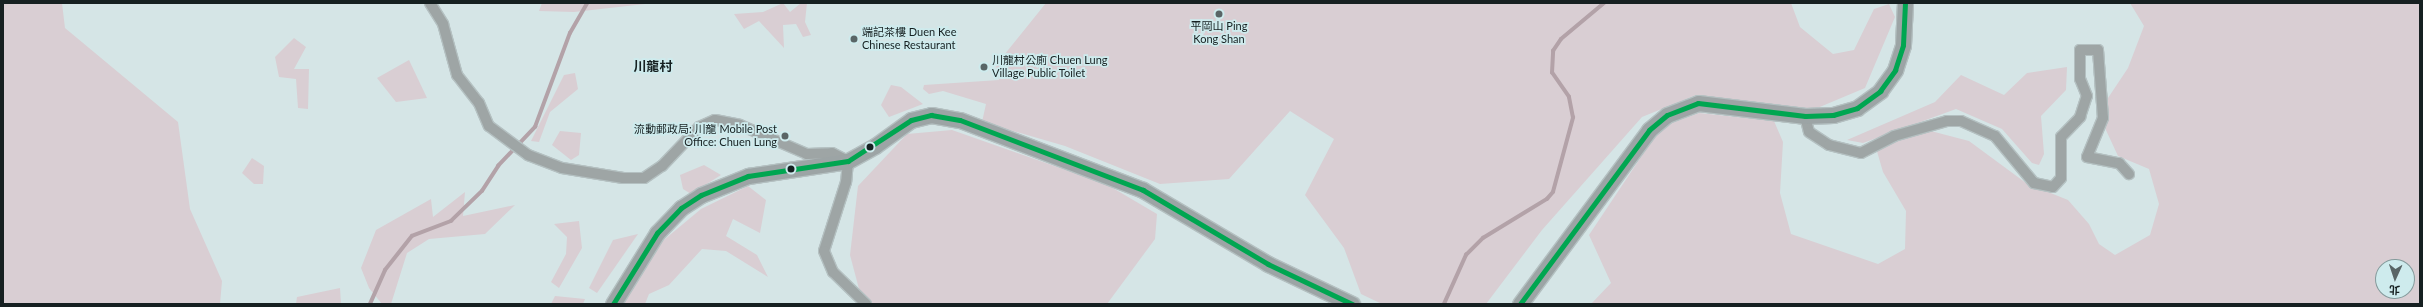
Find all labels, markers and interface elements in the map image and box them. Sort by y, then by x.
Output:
marker: 平岡山 Ping Kong Shan [1214,9,1224,19]
place label: 平岡山 Ping Kong Shan [1191,20,1247,46]
place label: 端記茶樓 Duen Kee Chinese Restaurant [862,26,956,52]
marker: 端記茶樓 Duen Kee Chinese Restaurant [849,34,859,44]
place label: 川龍村公廁 Chuen Lung Village Public Toilet [992,54,1108,80]
district label: 川龍村 [634,58,672,74]
marker: 川龍村公廁 Chuen Lung Village Public Toilet [979,62,989,72]
place label: 流動郵政局: 川龍 Mobile Post Office: Chuen Lung [634,123,777,149]
marker: 流動郵政局: 川龍 Mobile Post Office: Chuen Lung [780,131,790,141]
unlabelled marker [865,142,875,152]
unlabelled marker [786,164,796,174]
north arrow [2375,259,2415,299]
text: 北 [2389,284,2400,297]

